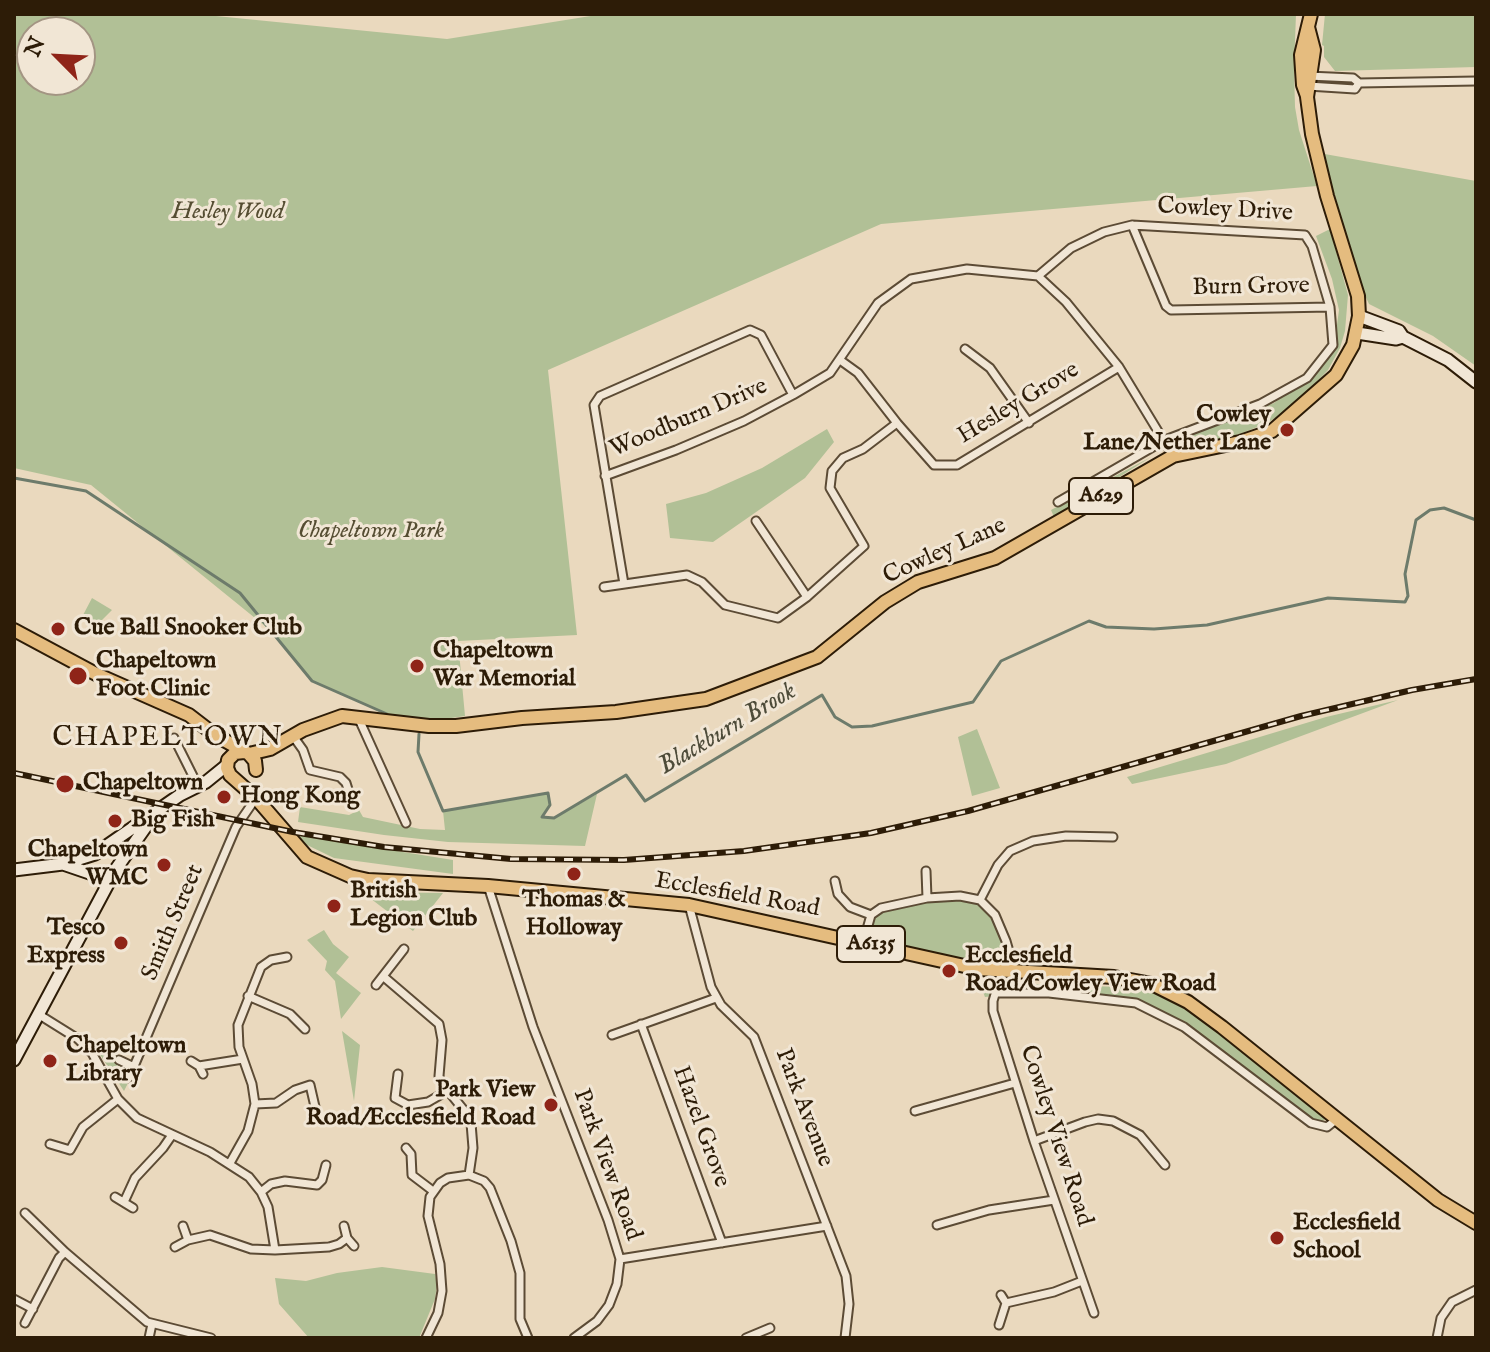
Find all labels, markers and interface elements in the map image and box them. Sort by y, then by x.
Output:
north arrow [16,16,96,96]
text: N [19,33,53,61]
street label: Cowley Drive [1156,193,1294,229]
park label: Hesley Wood [172,199,284,227]
street label: Burn Grove [1192,273,1310,303]
street label: Hesley Grove [953,357,1085,451]
street label: Woodburn Drive [606,373,772,465]
place label: Cowley Lane/Nether Lane [1083,402,1271,458]
marker: Cowley Lane/Nether Lane [1278,421,1296,439]
road number: A629 [1069,478,1133,514]
street label: Cowley Lane [879,512,1011,592]
park label: Chapeltown Park [298,518,444,546]
place label: Cue Ball Snooker Club [74,615,302,643]
marker: Cue Ball Snooker Club [49,620,67,638]
place label: Chapeltown War Memorial [433,638,576,694]
place label: Chapeltown Foot Clinic [96,648,216,704]
marker: Chapeltown War Memorial [408,657,426,675]
marker: Chapeltown Foot Clinic [67,665,89,687]
water label: Blackburn Brook [654,677,802,783]
district label: CHAPELTOWN [52,722,284,756]
place label: Chapeltown [83,770,203,798]
marker: Chapeltown [54,773,76,795]
place label: Hong Kong [240,783,360,811]
marker: Hong Kong [215,788,233,806]
place label: Big Fish [131,807,214,835]
marker: Big Fish [106,812,124,830]
place label: Chapeltown WMC [28,837,148,893]
marker: Chapeltown WMC [155,856,173,874]
street label: Smith Street [137,861,211,985]
marker: Thomas & Holloway [565,865,583,883]
street label: Ecclesfield Road [652,867,822,925]
place label: British Legion Club [350,878,477,934]
place label: Thomas & Holloway [522,887,626,943]
marker: British Legion Club [325,897,343,915]
place label: Tesco Express [27,915,105,971]
road number: A6135 [837,926,905,962]
marker: Tesco Express [112,934,130,952]
place label: Ecclesfield Road/Cowley View Road [965,943,1216,999]
marker: Ecclesfield Road/Cowley View Road [940,962,958,980]
place label: Chapeltown Library [66,1033,186,1089]
street label: Cowley View Road [1012,1042,1098,1230]
street label: Park Avenue [767,1045,839,1171]
marker: Chapeltown Library [41,1052,59,1070]
street label: Hazel Grove [665,1062,735,1192]
place label: Park View Road/Ecclesfield Road [306,1077,535,1133]
street label: Park View Road [565,1085,647,1245]
marker: Park View Road/Ecclesfield Road [542,1096,560,1114]
place label: Ecclesfield School [1293,1210,1400,1266]
marker: Ecclesfield School [1268,1229,1286,1247]

